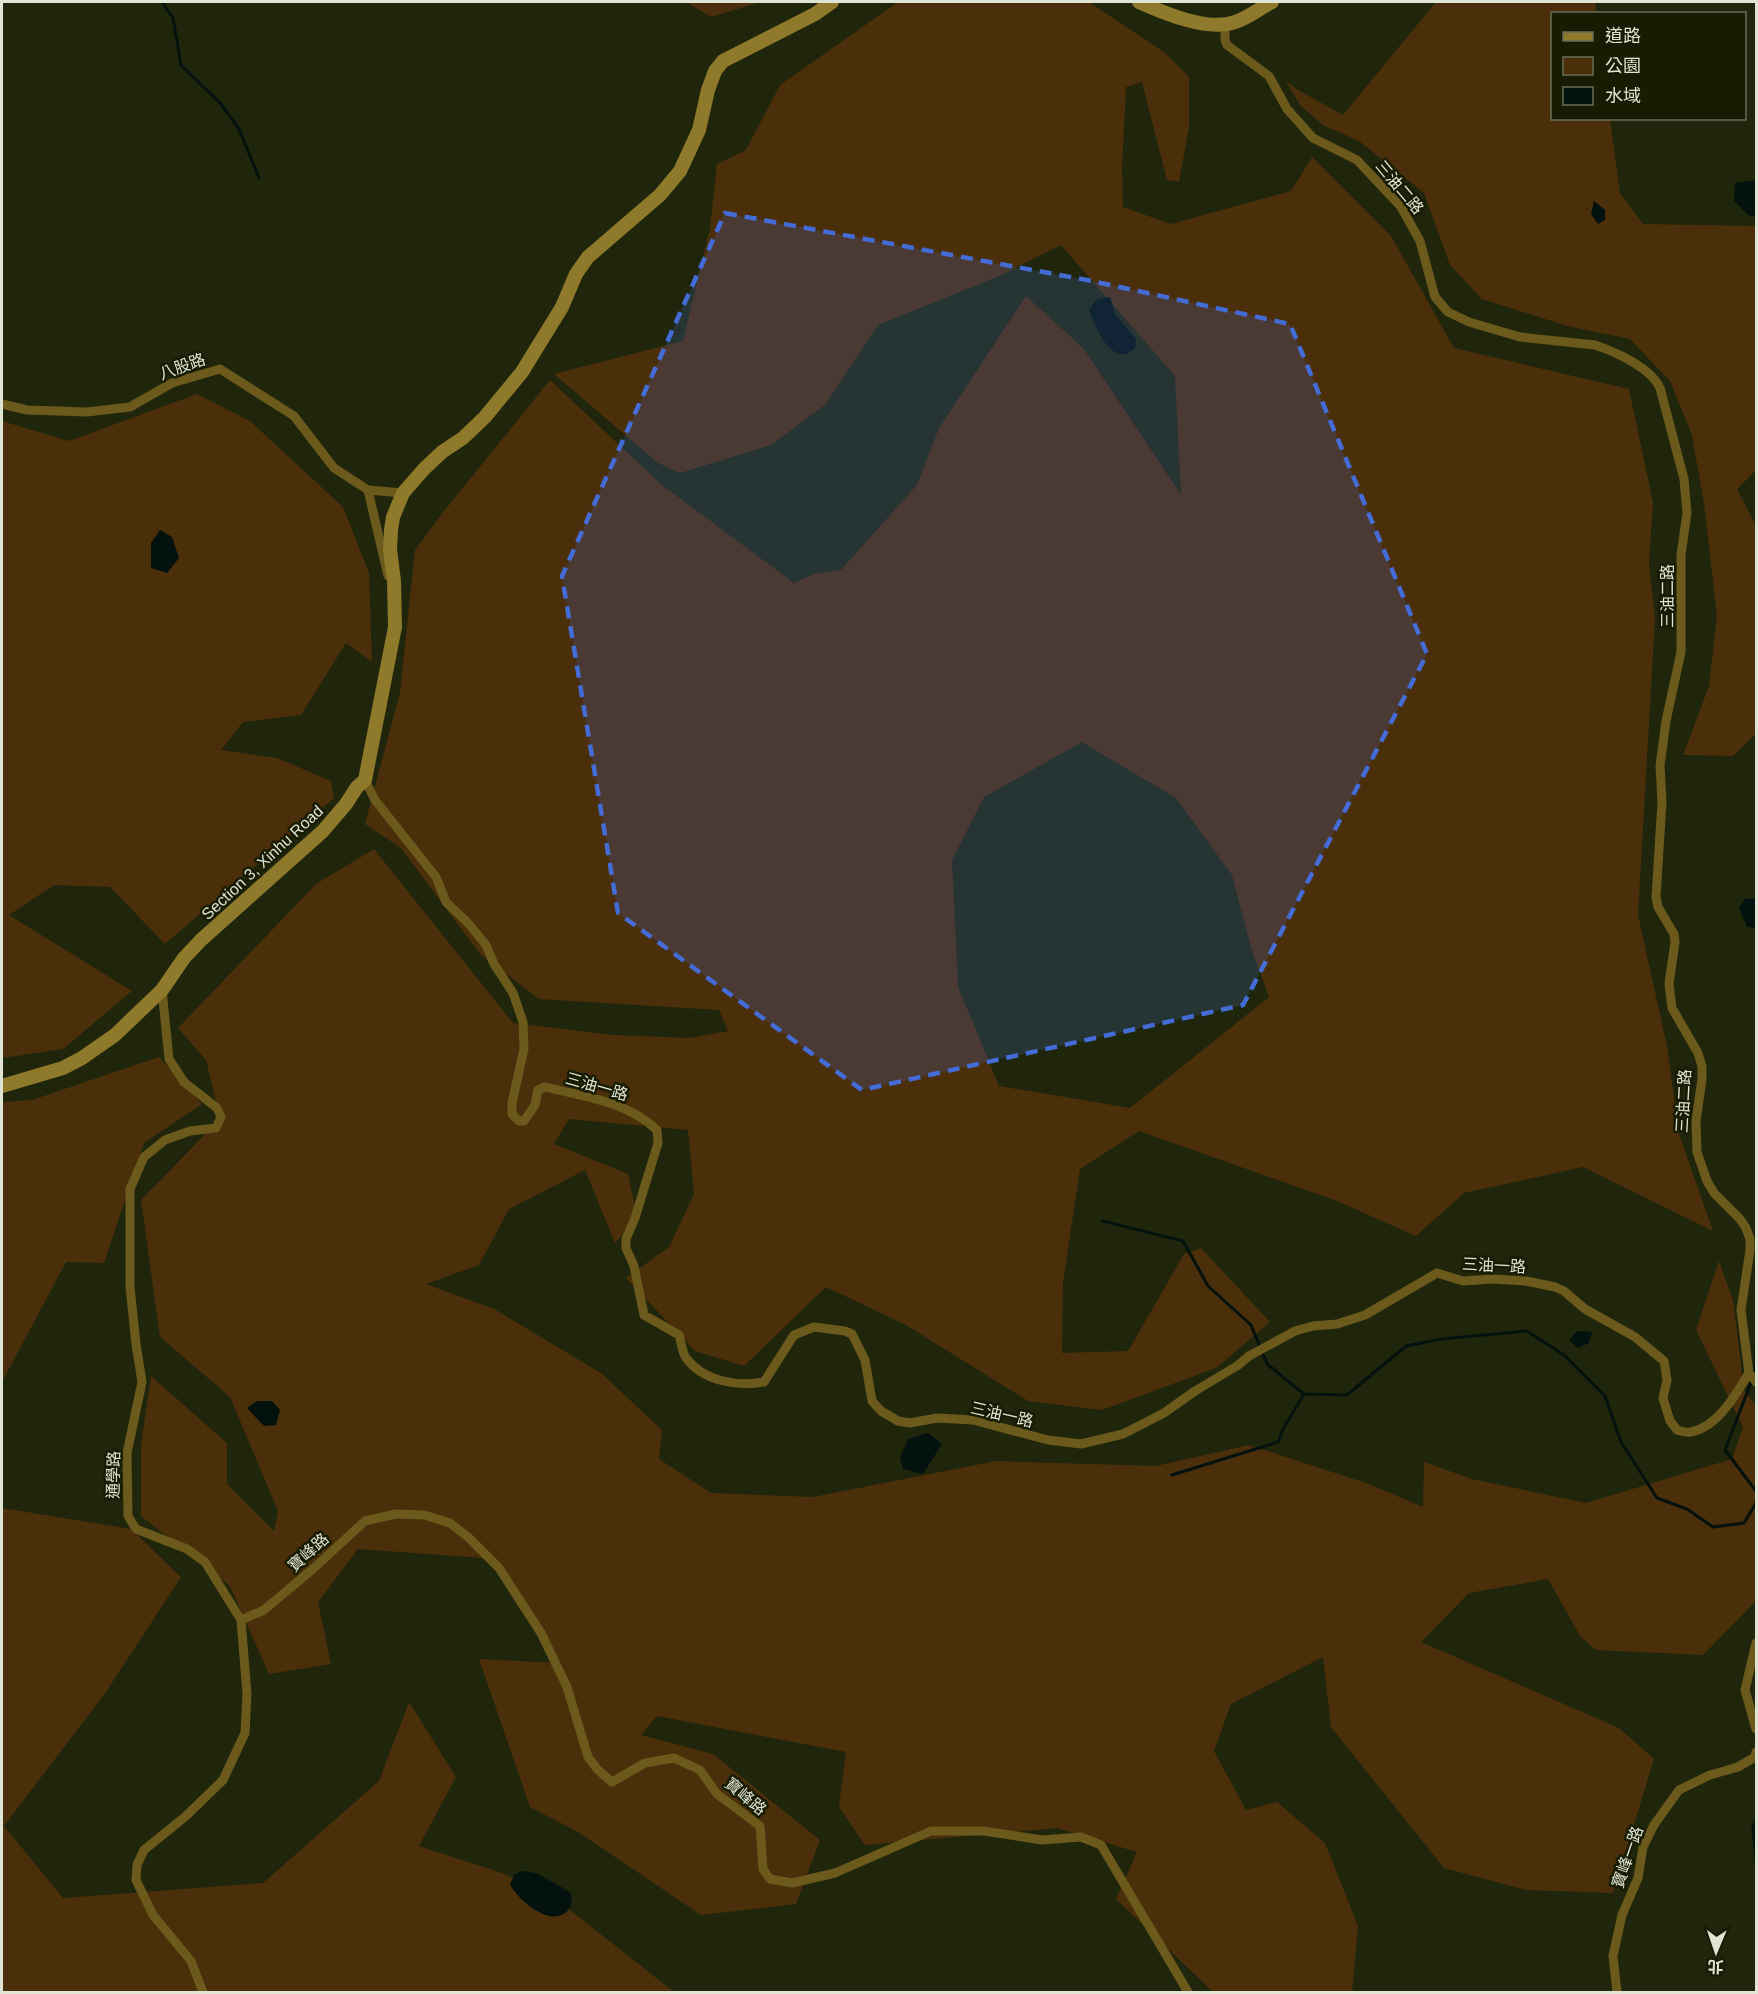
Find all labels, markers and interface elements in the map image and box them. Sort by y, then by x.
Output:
legend [1551,12,1746,120]
text: 道路 [1605,26,1641,46]
text: 公園 [1605,56,1641,76]
text: 水域 [1605,86,1641,106]
street label: 三油二路 [1373,157,1427,217]
street label: 八股路 [157,350,208,383]
street label: 三油二路 [1659,564,1676,628]
street label: Section 3, Xinhu Road [198,802,326,923]
street label: 三油一路 [564,1069,630,1103]
street label: 三油二路 [1673,1069,1694,1133]
street label: 三油一路 [1462,1255,1526,1276]
street label: 三油一路 [969,1399,1035,1430]
street label: 通學路 [105,1451,122,1499]
street label: 寶峰路 [284,1529,332,1575]
street label: 寶峰路 [722,1774,770,1818]
street label: 寶峰一路 [1608,1824,1646,1890]
north arrow [1686,1922,1746,1982]
text: 北 [1707,1958,1724,1975]

